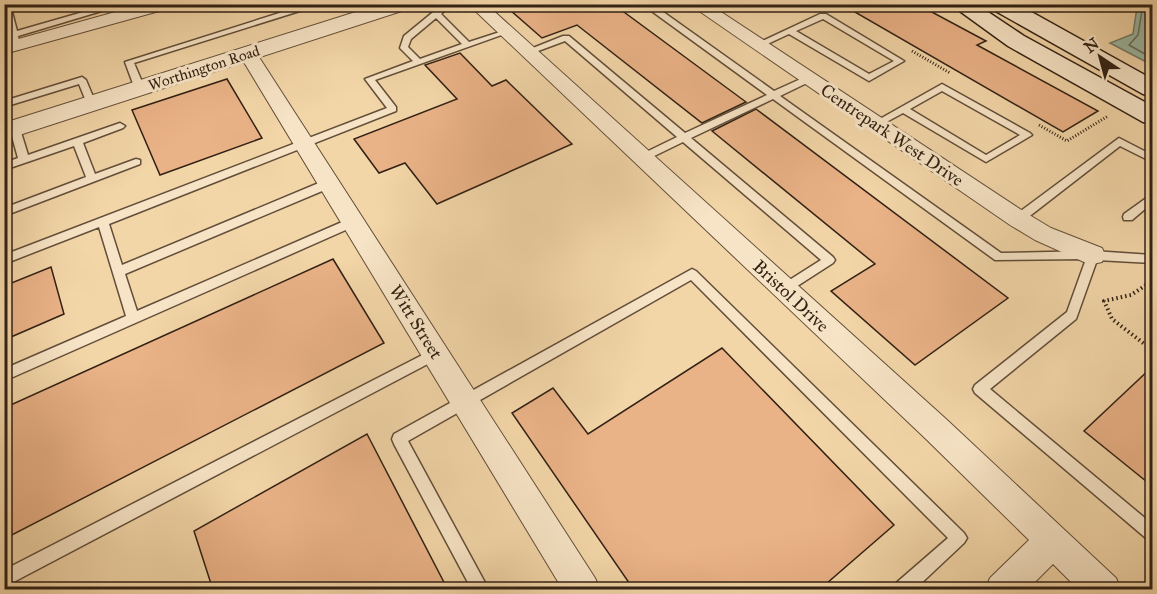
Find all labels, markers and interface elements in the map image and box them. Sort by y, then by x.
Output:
north arrow [1070,27,1130,87]
text: N [1080,33,1103,57]
street label: Worthington Road [146,41,262,94]
street label: Centrepark West Drive [816,79,968,191]
street label: Bristol Drive [748,255,834,337]
street label: Witt Street [385,281,448,364]

